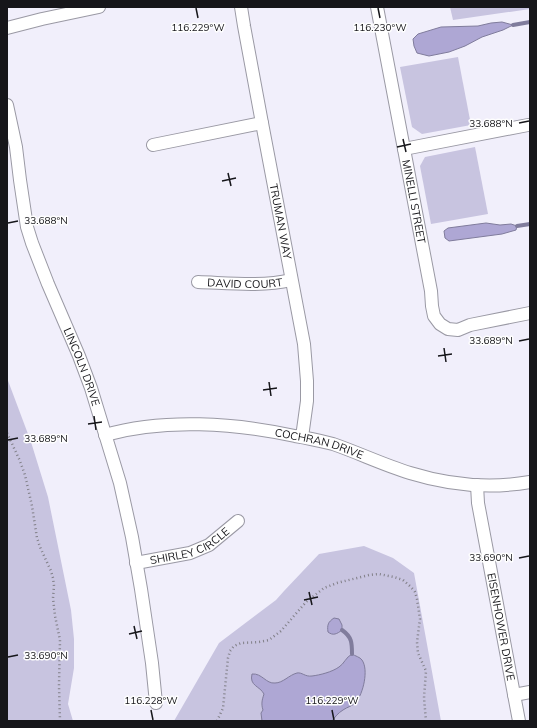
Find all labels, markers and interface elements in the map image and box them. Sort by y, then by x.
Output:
text: 116.229°W [171,21,225,34]
text: 116.230°W [353,21,407,34]
text: 33.688°N [469,117,513,130]
street label: MINELLI STREET [399,158,429,245]
street label: TRUMAN WAY [267,182,295,261]
text: 33.688°N [24,214,68,227]
street label: DAVID COURT [207,275,284,291]
street label: LINCOLN DRIVE [61,325,103,408]
text: 33.689°N [469,334,513,347]
street label: COCHRAN DRIVE [274,425,366,462]
text: 33.689°N [24,432,68,445]
street label: SHIRLEY CIRCLE [149,524,232,567]
text: 33.690°N [469,551,513,564]
street label: EISENHOWER DRIVE [484,572,518,682]
text: 33.690°N [24,649,68,662]
text: 116.228°W [124,694,178,707]
text: 116.229°W [305,694,359,707]

